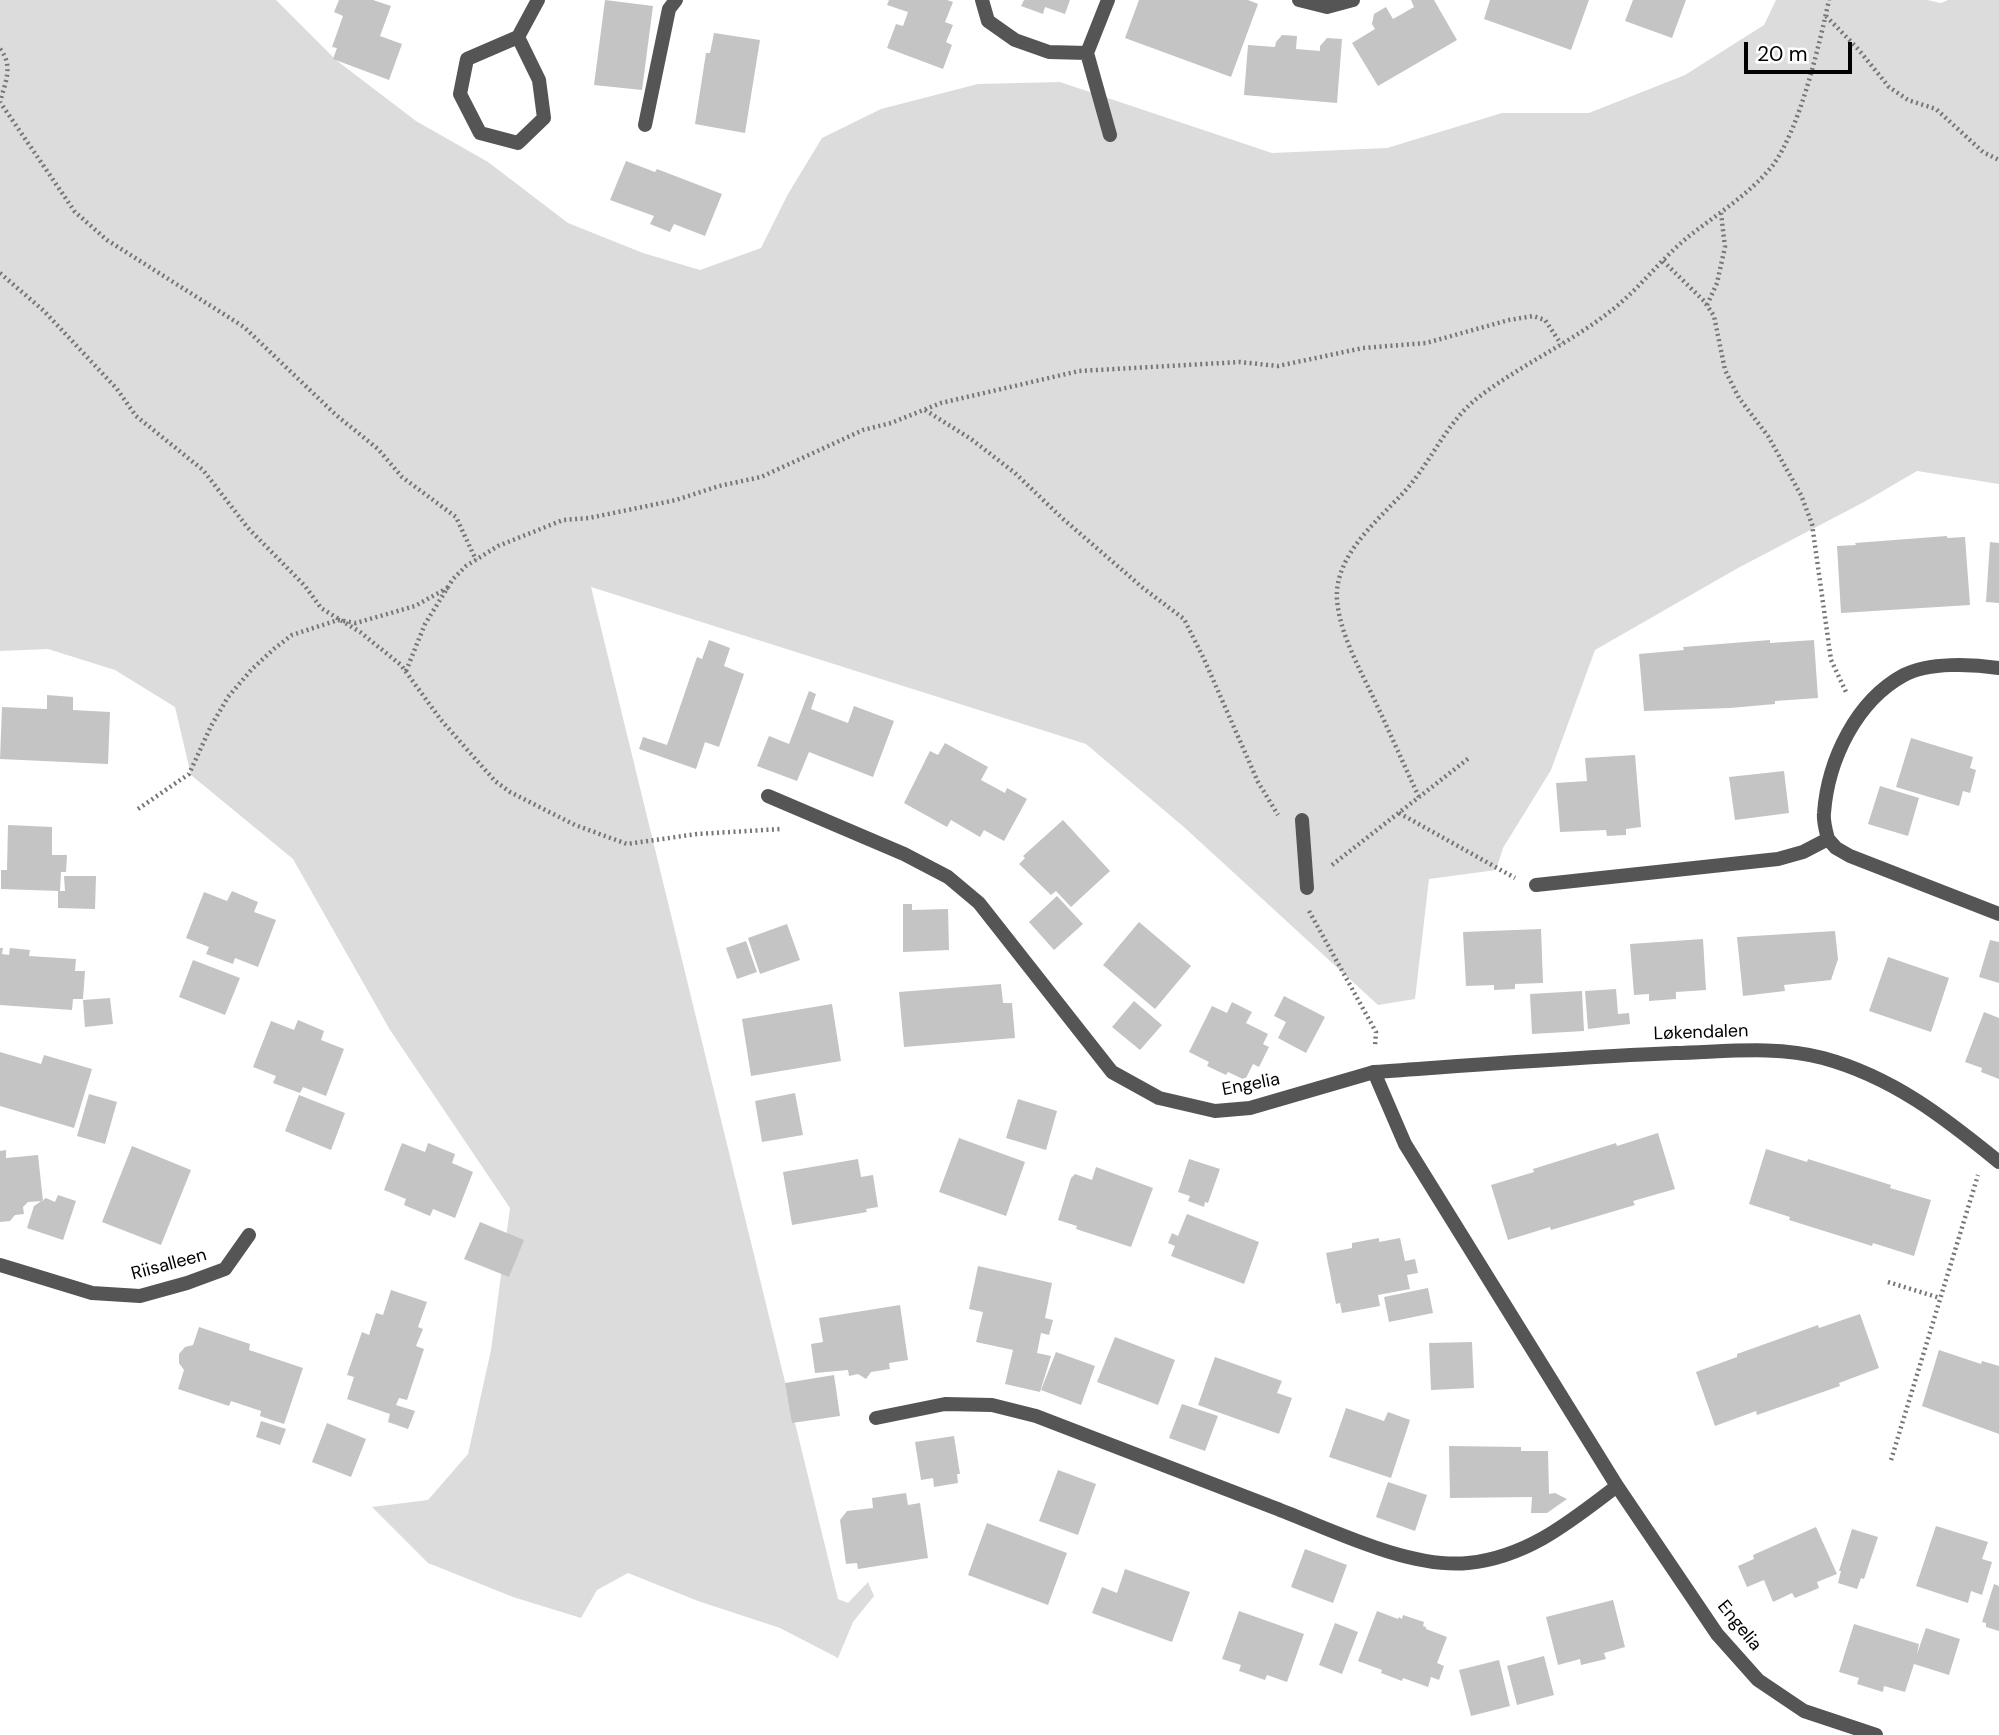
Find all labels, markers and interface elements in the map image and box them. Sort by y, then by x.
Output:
scale bar [1747,28,1856,72]
text: 20 m [1757,40,1808,68]
street label: Løkendalen [1653,1021,1749,1045]
street label: Engelia [1220,1069,1282,1101]
street label: Riisalleen [129,1245,209,1285]
street label: Engelia [1712,1596,1766,1656]

